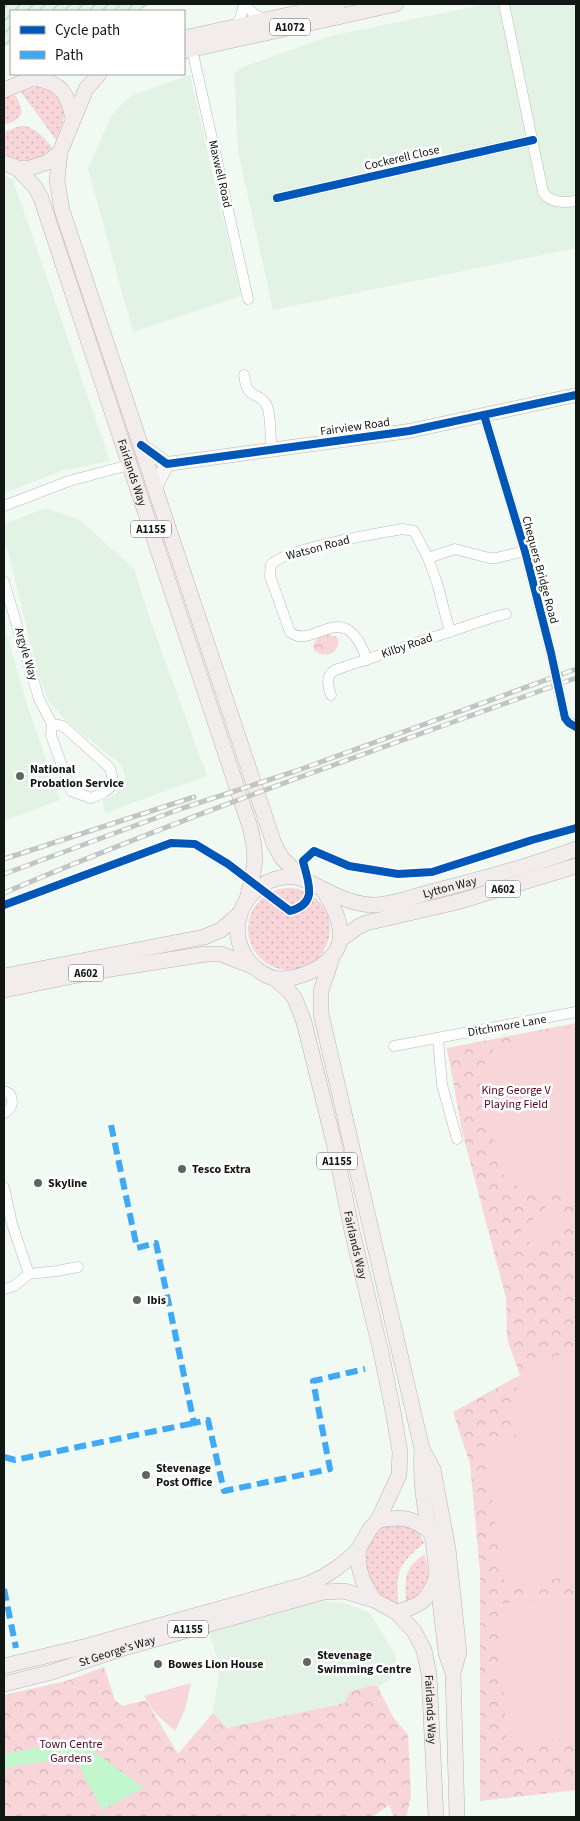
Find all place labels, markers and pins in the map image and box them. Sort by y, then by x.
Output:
place label: National Probation Service [30,761,124,792]
marker: National Probation Service [14,770,26,782]
place label: Tesco Extra [192,1161,251,1178]
marker: Tesco Extra [176,1163,188,1175]
place label: Skyline [48,1175,87,1192]
marker: Skyline [32,1177,44,1189]
place label: Ibis [147,1292,166,1309]
marker: Ibis [131,1294,143,1306]
place label: Stevenage Post Office [156,1460,212,1491]
marker: Stevenage Post Office [140,1469,152,1481]
place label: Stevenage Swimming Centre [317,1647,411,1678]
place label: Bowes Lion House [168,1656,264,1673]
marker: Stevenage Swimming Centre [301,1656,313,1668]
marker: Bowes Lion House [152,1658,164,1670]

